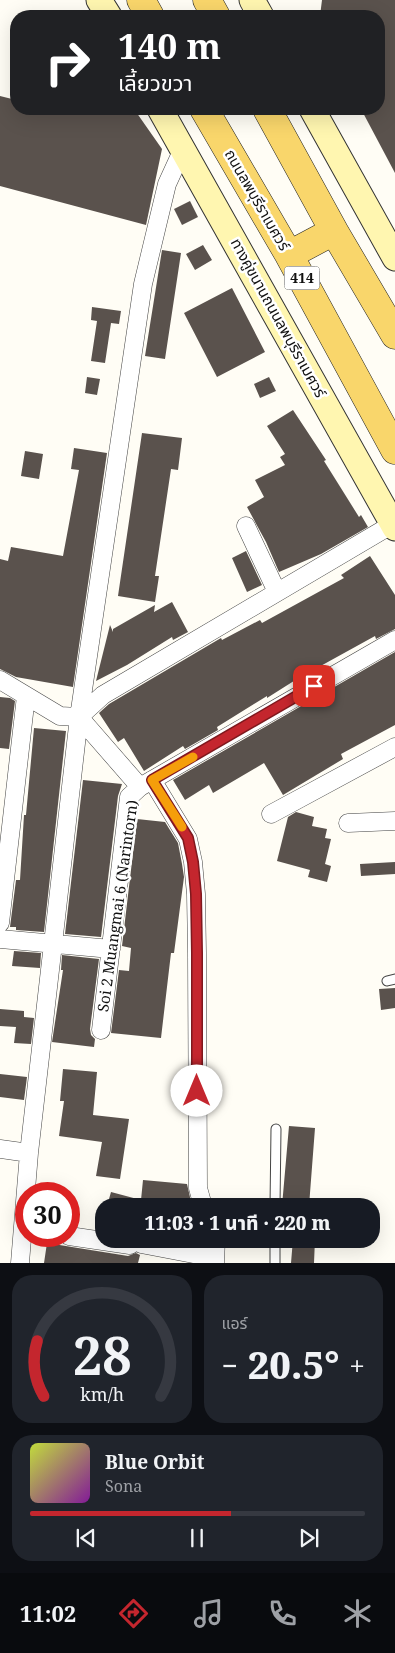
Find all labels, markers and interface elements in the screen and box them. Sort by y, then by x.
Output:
text: 140 m [118,22,221,69]
icon: right [35,30,100,95]
text: เลี้ยวขวา [118,67,193,97]
street label: ถนนลพบุรีราเมศวร์ [221,145,295,254]
street label: ทางคู่ขนานถนนลพบุรีราเมศวร์ [227,234,331,401]
road number: 414 [284,266,320,290]
pin [293,665,335,707]
icon: arrive [300,672,328,700]
street label: Soi 2 Muangmai 6 (Narintorn) [92,799,142,1013]
position arrow [170,1064,222,1116]
speed limit sign: 30 [15,1182,80,1247]
text: 11:03 · 1 นาที · 220 m [145,1210,330,1236]
text: แอร์ [222,1312,247,1334]
text: 28 [72,1319,131,1390]
text: 20.5° [248,1338,339,1390]
text: − [222,1346,238,1384]
text: + [349,1346,365,1384]
text: km/h [80,1382,124,1406]
text: Blue Orbit [105,1449,205,1475]
text: Sona [105,1475,142,1497]
icon: previous [72,1524,100,1552]
icon: pause [183,1524,211,1552]
icon: next [295,1524,323,1552]
icon: directions [116,1596,151,1631]
icon: music [191,1596,226,1631]
icon: phone [265,1596,300,1631]
icon: climate [340,1596,375,1631]
text: 11:02 [20,1598,76,1628]

